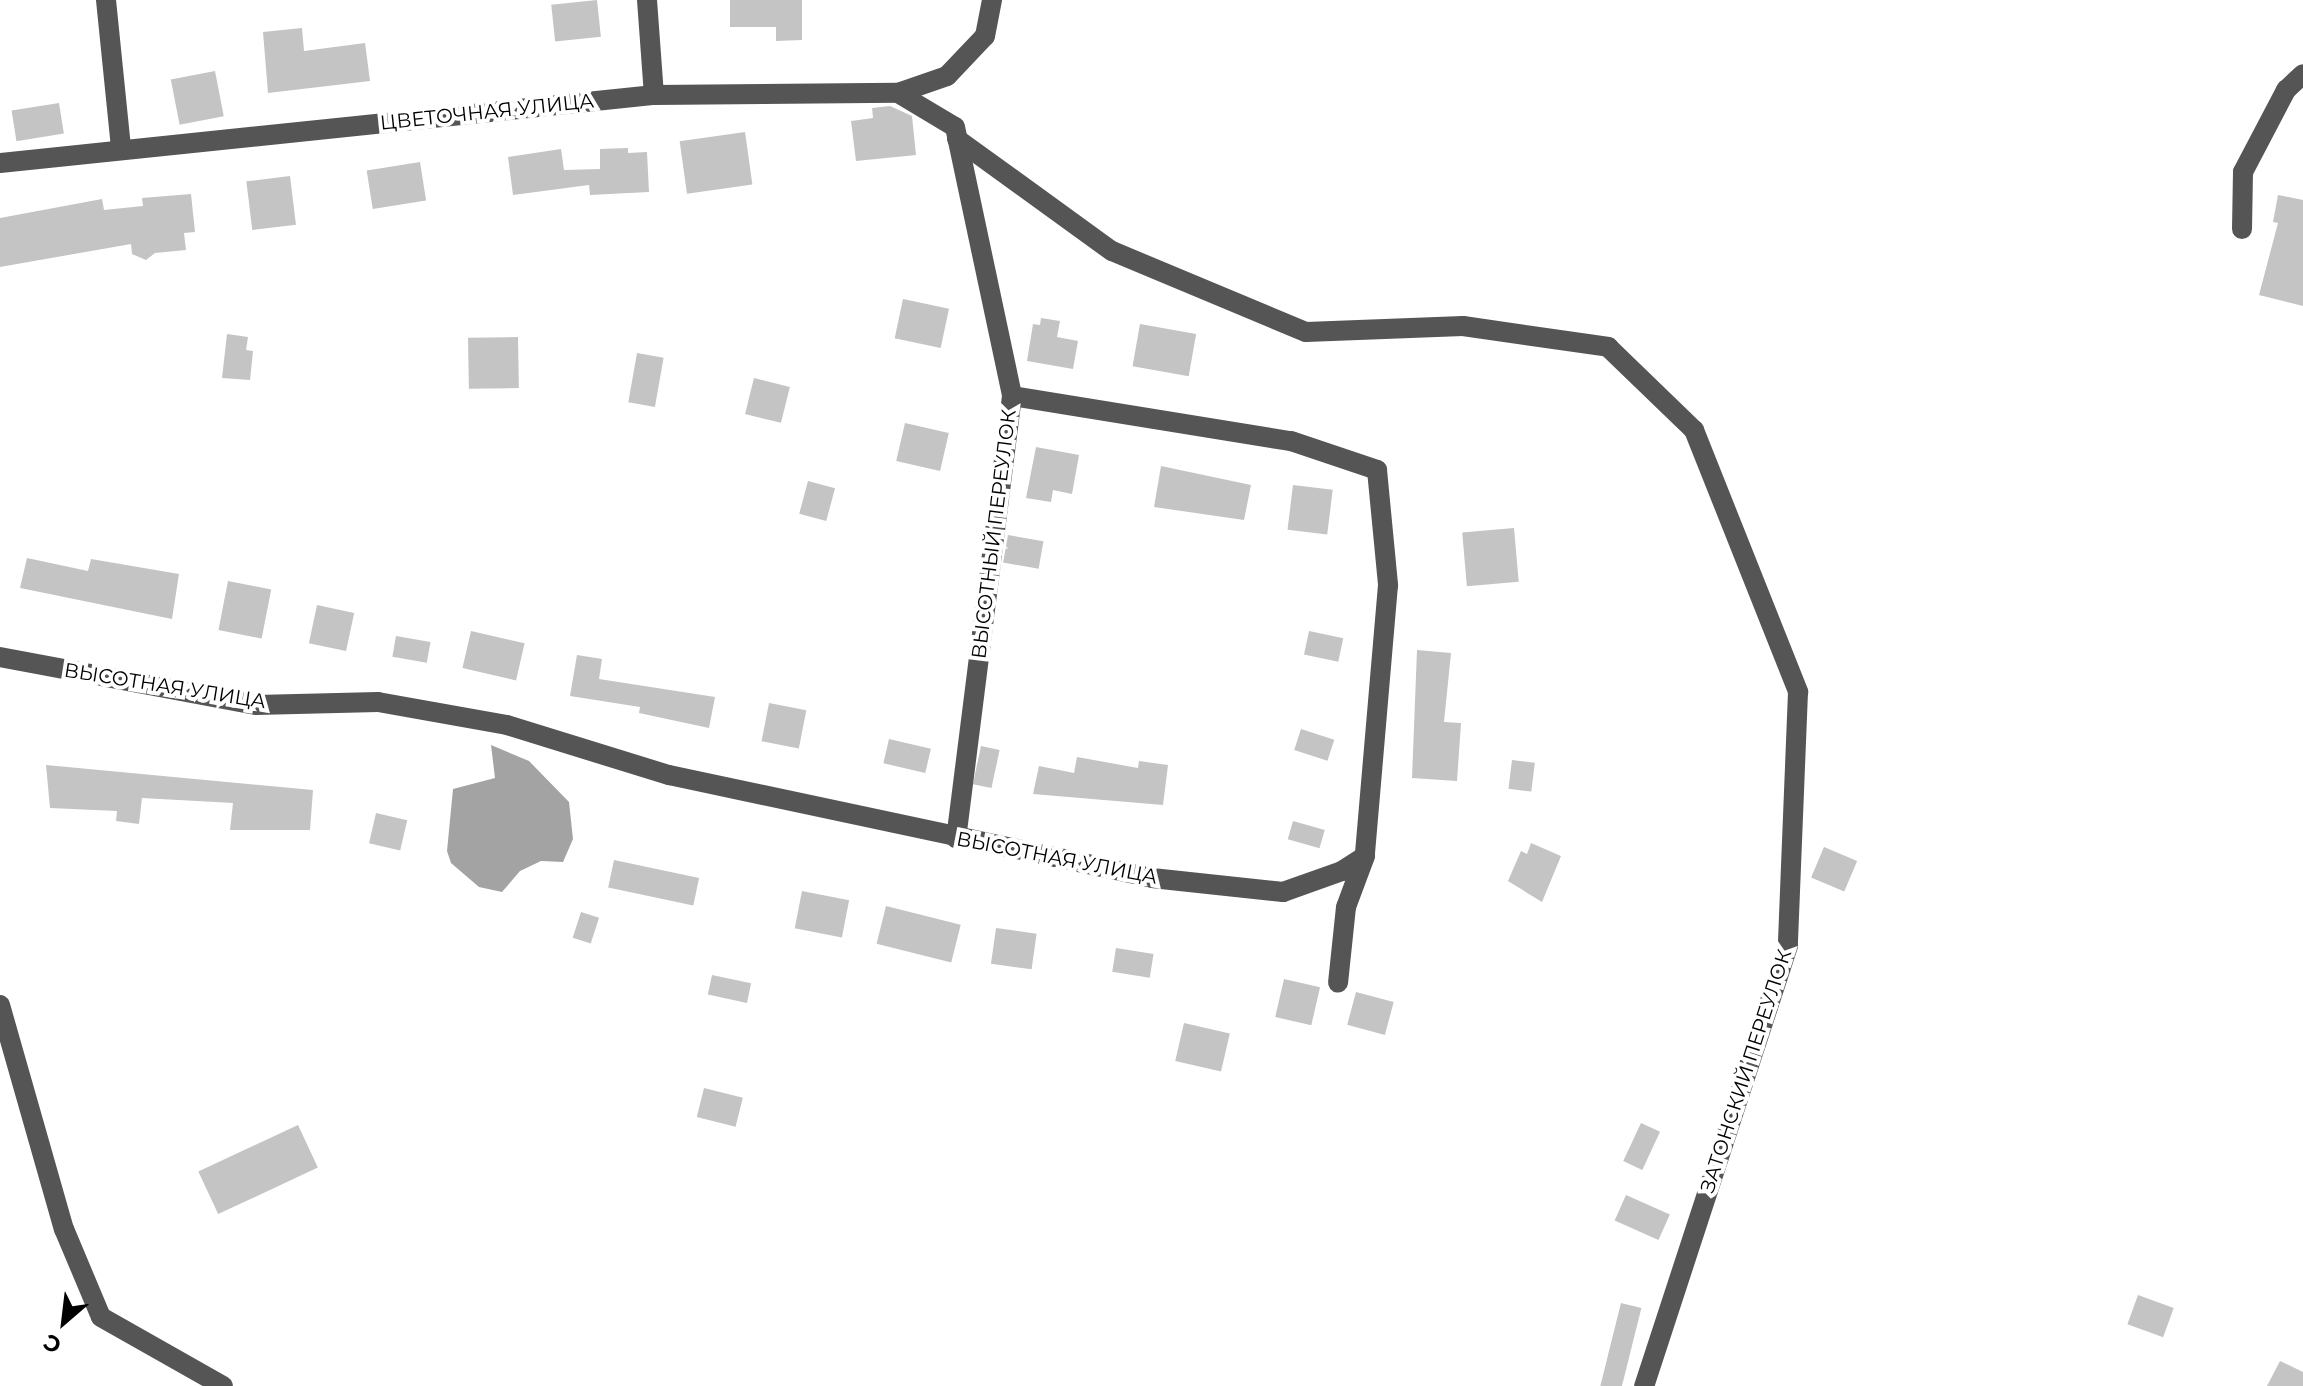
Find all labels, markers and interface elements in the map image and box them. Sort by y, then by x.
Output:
street label: ЦВЕТОЧНАЯ УЛИЦА [379,89,595,135]
street label: ВЫСОТНЫЙ ПЕРЕУЛОК [967,408,1021,660]
street label: ВЫСОТНАЯ УЛИЦА [62,658,268,714]
street label: ВЫСОТНАЯ УЛИЦА [955,827,1159,889]
street label: ЗАТОНСКИЙ ПЕРЕУЛОК [1695,946,1797,1196]
north arrow [24,1282,104,1362]
text: С [39,1328,66,1359]

